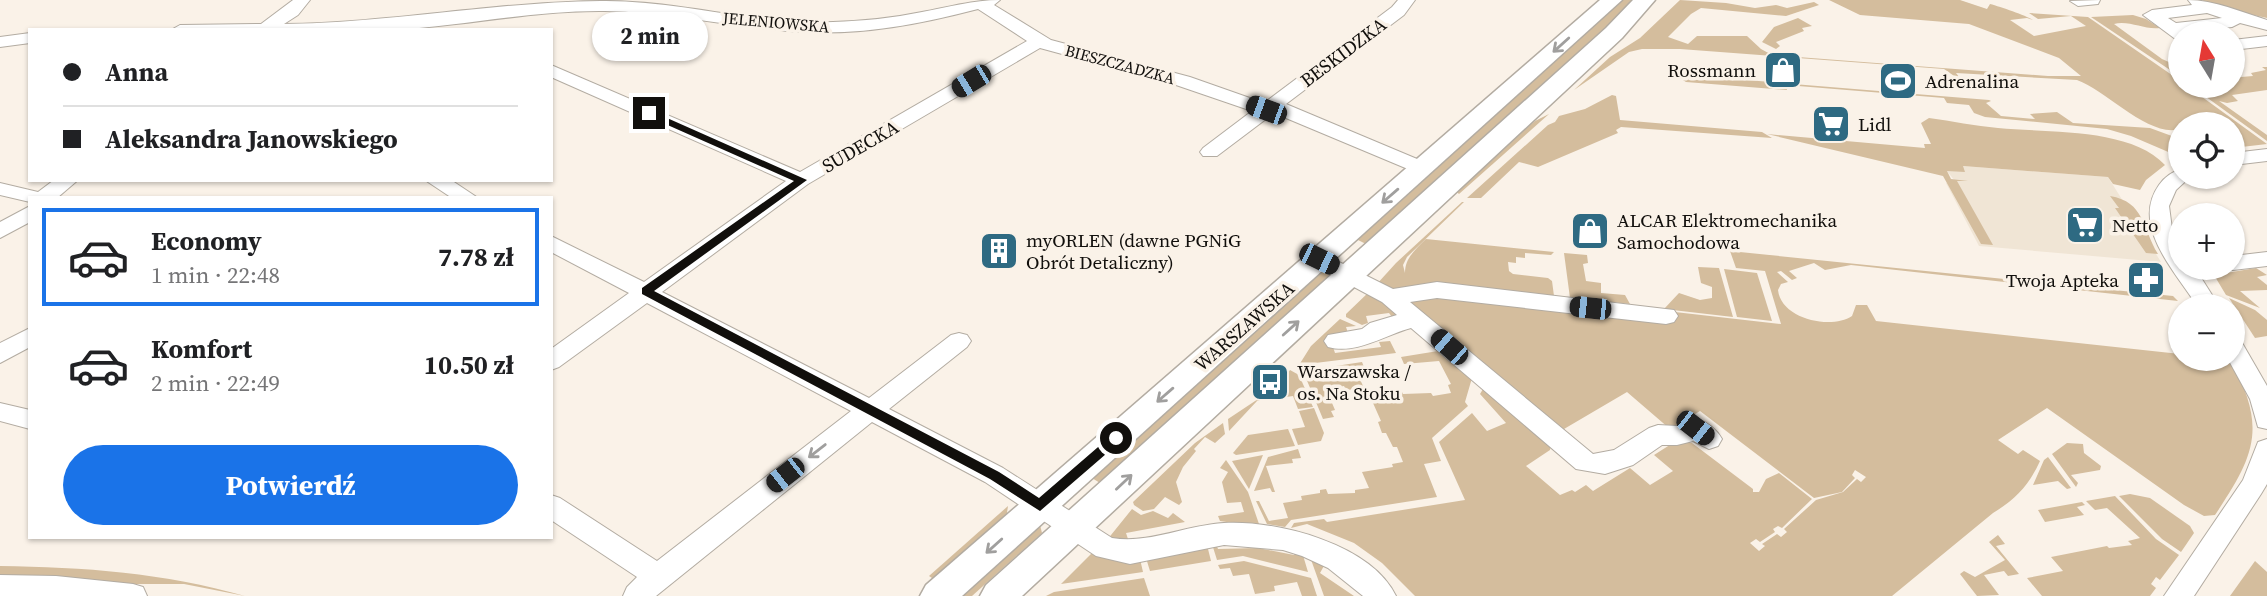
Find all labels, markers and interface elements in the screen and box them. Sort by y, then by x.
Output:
street label: JELENIOWSKA [721,6,831,38]
callout: 2 min [591,11,707,60]
street label: BESKIDZKA [1295,11,1392,93]
text: 2 min [620,20,680,52]
north arrow [2168,21,2245,98]
map controls [2168,21,2245,371]
one-way arrow [1552,37,1570,53]
street label: BIESZCZADZKA [1063,39,1178,89]
shop icon: Rossmann [1762,49,1804,91]
text: Anna [105,54,168,90]
place label: Rossmann [1667,57,1756,83]
sports icon: Adrenalina [1877,60,1919,102]
car [948,61,995,101]
place label: Adrenalina [1925,68,2020,94]
car [1243,93,1290,127]
route end [633,97,665,129]
supermarket icon: Lidl [1810,103,1852,145]
place label: Lidl [1858,111,1892,137]
button: locate [2168,112,2245,189]
street label: SUDECKA [817,113,903,178]
text: Aleksandra Janowskiego [105,121,398,157]
one-way arrow [1382,188,1400,204]
button: + [2168,203,2245,280]
supermarket icon: Netto [2064,204,2106,246]
place label: ALCAR Elektromechanika Samochodowa [1617,207,1837,255]
shop icon: ALCAR Elektromechanika Samochodowa [1569,210,1611,252]
place label: Netto [2112,212,2158,238]
text: Economy [151,223,262,259]
icon: car [67,226,130,289]
place label: myORLEN (dawne PGNiG Obrót Detaliczny) [1026,227,1241,275]
building icon: myORLEN (dawne PGNiG Obrót Detaliczny) [978,230,1020,272]
text: 7.78 zł [438,239,514,275]
car [1296,240,1343,278]
text: 1 min · 22:48 [151,259,280,291]
pharmacy icon: Twoja Apteka [2125,259,2167,301]
place label: Twoja Apteka [2006,267,2119,293]
street label: WARSZAWSKA [1188,275,1300,377]
button: − [2168,294,2245,371]
car [1569,295,1612,321]
one-way arrow [1282,320,1300,336]
car [1427,325,1472,369]
text: Komfort [151,331,252,367]
icon: car [67,334,130,397]
text: 10.50 zł [424,347,514,383]
place label: Warszawska / os. Na Stoku [1297,358,1411,406]
bus stop icon: Warszawska / os. Na Stoku [1249,361,1291,403]
text: 2 min · 22:49 [151,367,280,399]
one-way arrow [1156,387,1174,403]
car [1672,407,1719,449]
route start [1100,422,1132,454]
one-way arrow [808,443,826,458]
button: Potwierdź [63,445,518,525]
car [762,454,809,496]
one-way arrow [1115,474,1133,490]
one-way arrow [986,538,1004,554]

